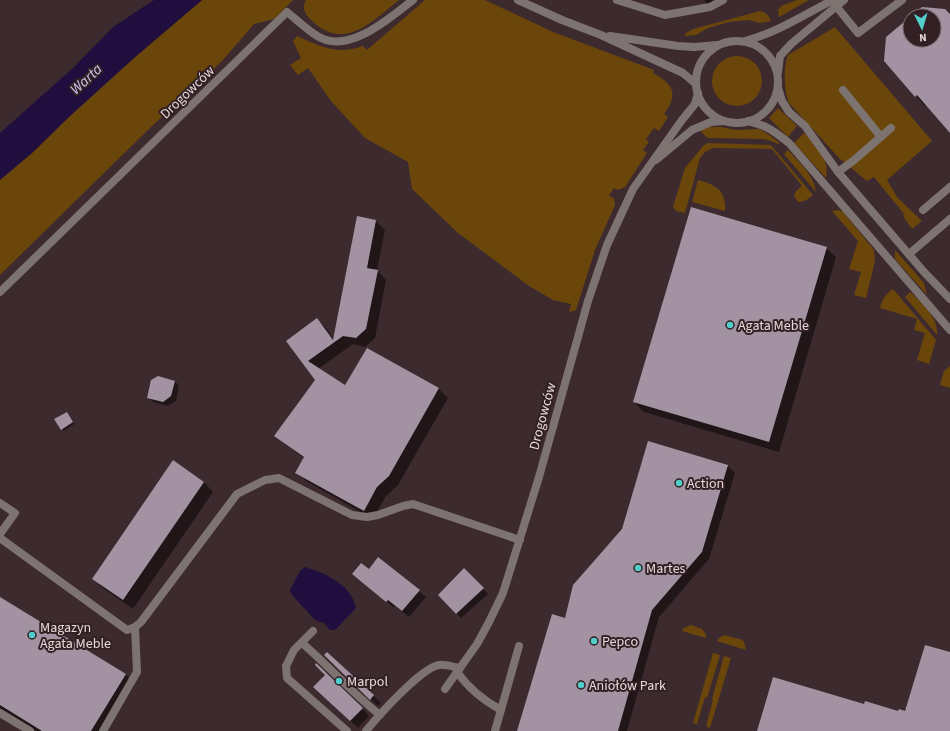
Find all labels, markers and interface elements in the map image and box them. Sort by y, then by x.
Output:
north arrow [902,8,942,48]
text: N [919,30,927,45]
water label: Warta [66,59,107,100]
street label: Drogowców [156,62,219,124]
place label: Agata Meble [738,316,809,336]
marker: Agata Meble [725,320,735,330]
street label: Drogowców [524,380,562,452]
place label: Action [687,474,724,494]
marker: Action [674,478,684,488]
place label: Martes [646,559,686,579]
marker: Martes [633,563,643,573]
place label: Magazyn Agata Meble [40,618,111,654]
marker: Magazyn Agata Meble [27,630,37,640]
place label: Pepco [602,632,638,652]
marker: Pepco [589,636,599,646]
place label: Marpol [347,672,388,692]
marker: Marpol [334,676,344,686]
place label: Aniołów Park [589,676,666,696]
marker: Aniołów Park [576,680,586,690]

